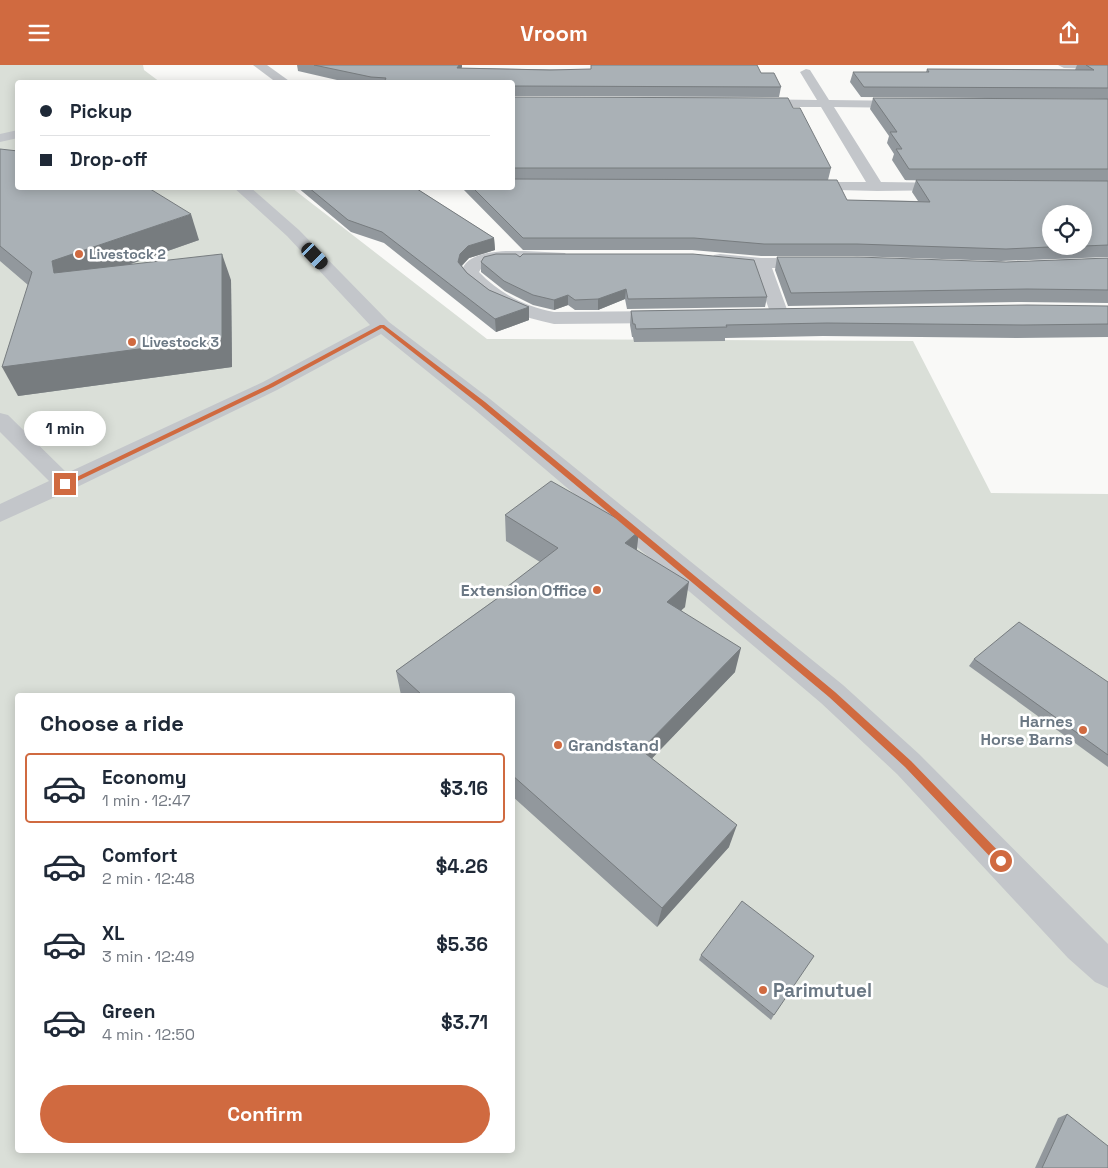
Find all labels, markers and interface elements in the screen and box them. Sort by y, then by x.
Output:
icon: menu [25,19,53,47]
text: Vroom [520,19,588,47]
icon: share [1055,19,1083,47]
text: Pickup [70,99,132,124]
text: Drop-off [70,147,148,172]
map controls [1042,205,1092,255]
button: locate [1042,205,1092,255]
car [299,240,330,272]
place label: Livestock 2 [89,245,166,263]
marker: Livestock 2 [73,248,85,260]
place label: Livestock 3 [142,333,219,351]
marker: Livestock 3 [126,336,138,348]
callout: 1 min [24,411,106,447]
text: 1 min [45,418,85,439]
route end [54,473,76,495]
place label: Extension Office [461,580,587,601]
marker: Extension Office [591,584,603,596]
text: Choose a ride [40,709,184,737]
place label: Harnes Horse Barns [980,711,1073,750]
marker: Harnes Horse Barns [1077,724,1089,736]
place label: Grandstand [568,735,659,756]
marker: Grandstand [552,739,564,751]
text: Economy [102,765,186,790]
icon: car [42,766,87,811]
text: $3.16 [440,776,488,801]
text: 1 min · 12:47 [102,790,190,811]
text: Comfort [102,843,178,868]
icon: car [42,844,87,889]
route start [990,850,1012,872]
text: $4.26 [436,854,488,879]
text: 2 min · 12:48 [102,868,195,889]
text: XL [102,921,125,946]
icon: car [42,922,87,967]
text: $5.36 [436,932,488,957]
text: 3 min · 12:49 [102,946,195,967]
place label: Parimutuel [773,978,872,1003]
marker: Parimutuel [757,984,769,996]
text: Green [102,999,155,1024]
icon: car [42,1000,87,1045]
text: $3.71 [441,1010,488,1035]
text: 4 min · 12:50 [102,1024,195,1045]
button: Confirm [40,1085,490,1143]

